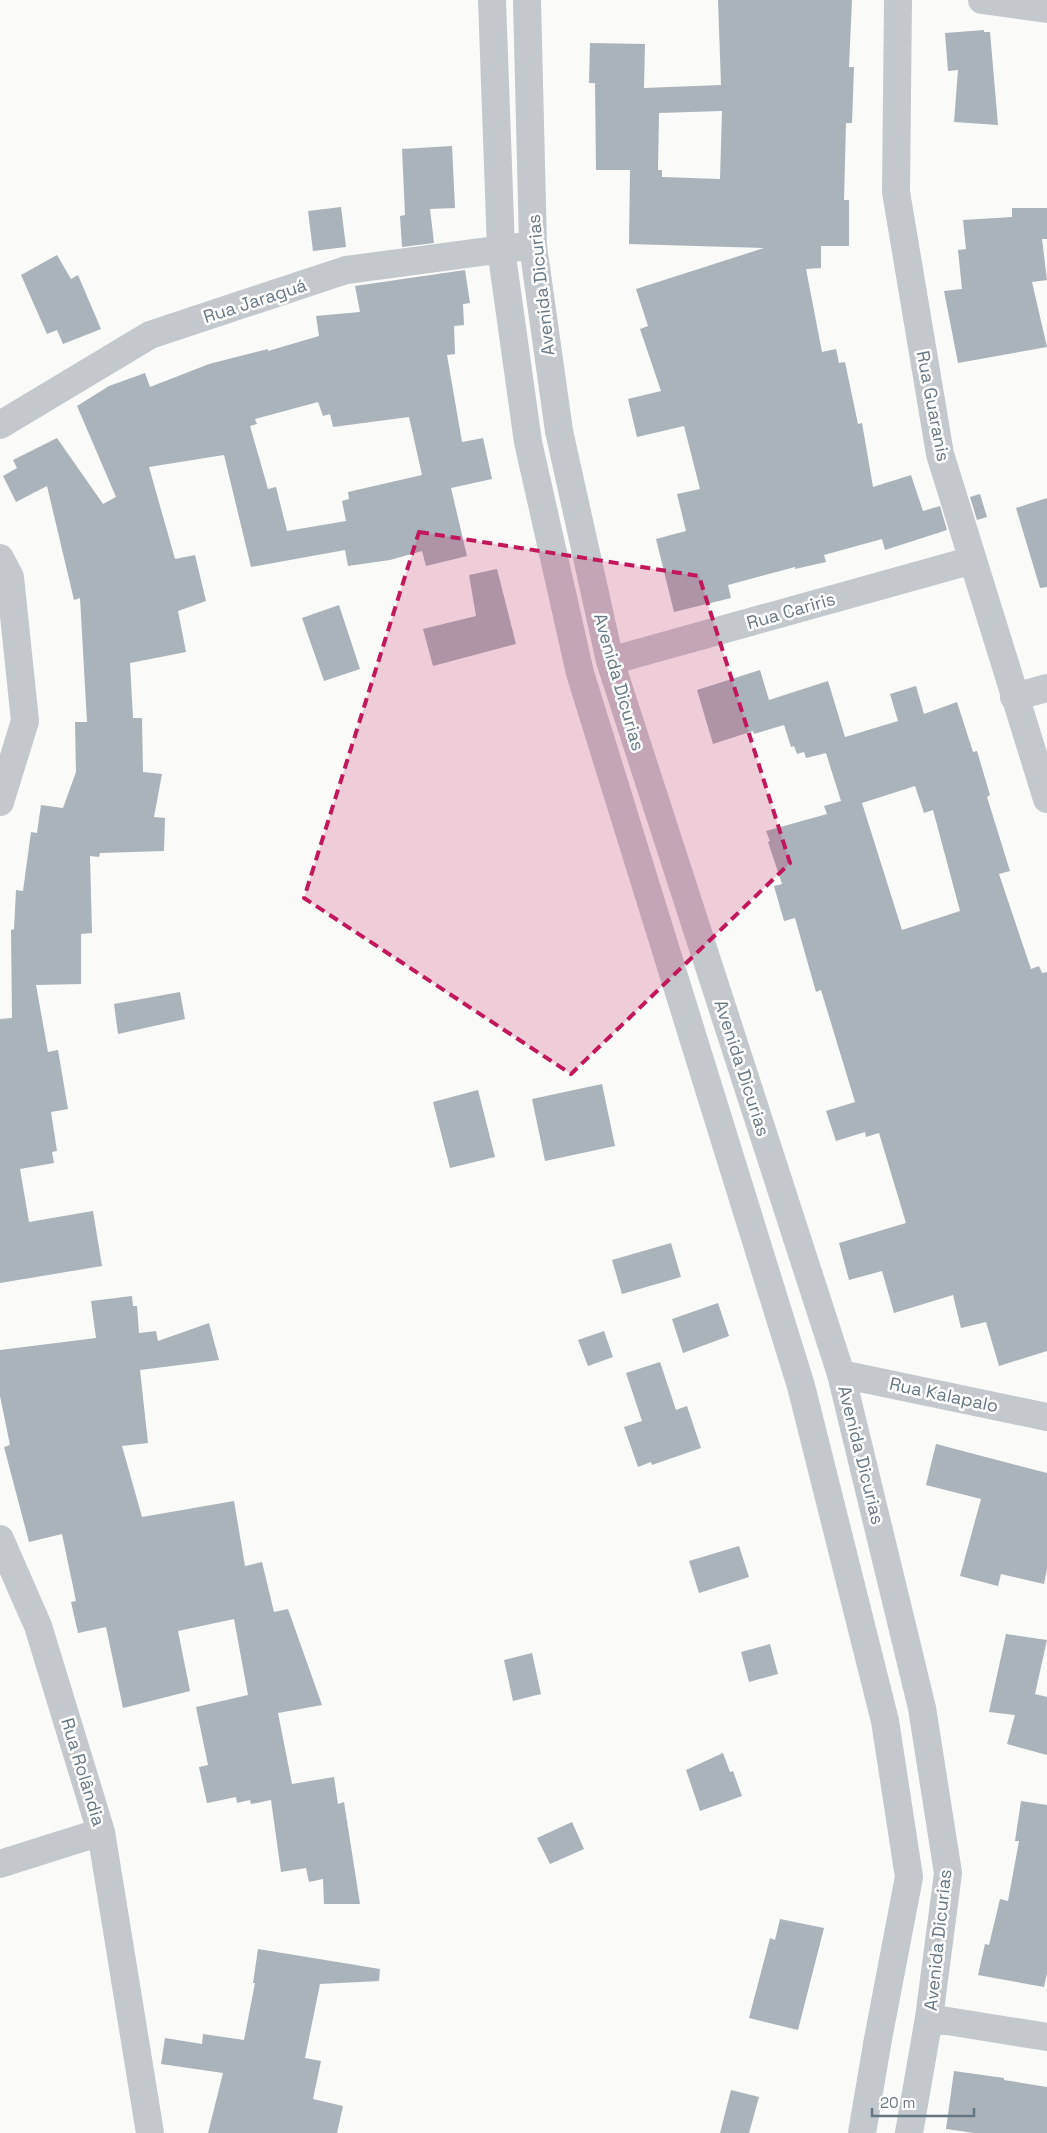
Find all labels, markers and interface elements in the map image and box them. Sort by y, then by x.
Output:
street label: Avenida Dicurias [522,213,559,357]
street label: Rua Jaraguá [200,273,309,328]
street label: Rua Guaranis [911,349,955,463]
street label: Rua Cariris [744,587,838,634]
street label: Avenida Dicurias [589,610,650,753]
street label: Avenida Dicurias [710,997,775,1139]
street label: Rua Kalapalo [887,1372,1001,1417]
street label: Avenida Dicurias [833,1383,890,1527]
street label: Rua Rolândia [56,1715,111,1829]
street label: Avenida Dicurias [919,1868,956,2012]
scale bar [872,2086,974,2118]
text: 20 m [880,2093,915,2112]

